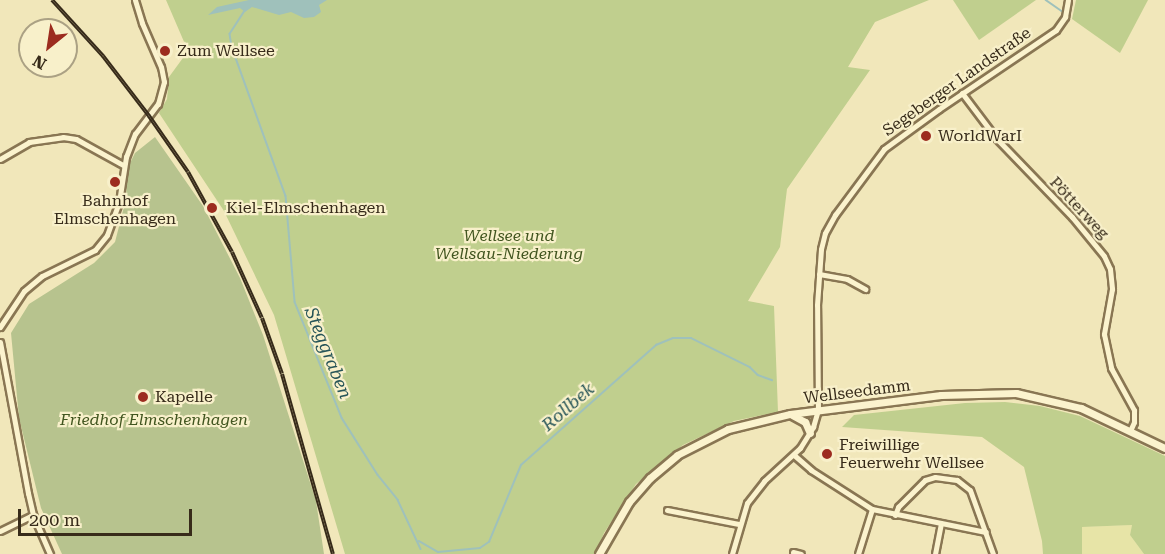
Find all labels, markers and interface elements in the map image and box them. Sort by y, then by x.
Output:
north arrow [18,18,78,78]
street label: Segeberger Landstraße [879,24,1035,140]
place label: Zum Wellsee [177,41,275,61]
marker: Zum Wellsee [158,44,172,58]
text: N [30,51,50,74]
place label: WorldWarI [938,126,1022,146]
marker: WorldWarI [919,129,933,143]
street label: Pötterweg [1045,173,1113,243]
marker: Bahnhof Elmschenhagen [108,175,122,189]
place label: Bahnhof Elmschenhagen [54,191,176,229]
place label: Kiel-Elmschenhagen [226,198,386,218]
marker: Kiel-Elmschenhagen [203,199,221,217]
park label: Wellsee und Wellsau-Niederung [435,226,583,264]
water label: Steggraben [300,304,356,402]
street label: Wellseedamm [803,376,911,408]
water label: Rollbek [537,378,599,436]
place label: Kapelle [155,387,213,407]
marker: Kapelle [136,390,150,404]
park label: Friedhof Elmschenhagen [60,410,248,430]
place label: Freiwillige Feuerwehr Wellsee [839,435,984,473]
marker: Freiwillige Feuerwehr Wellsee [820,447,834,461]
scale bar [21,497,195,535]
text: 200 m [29,509,80,530]

